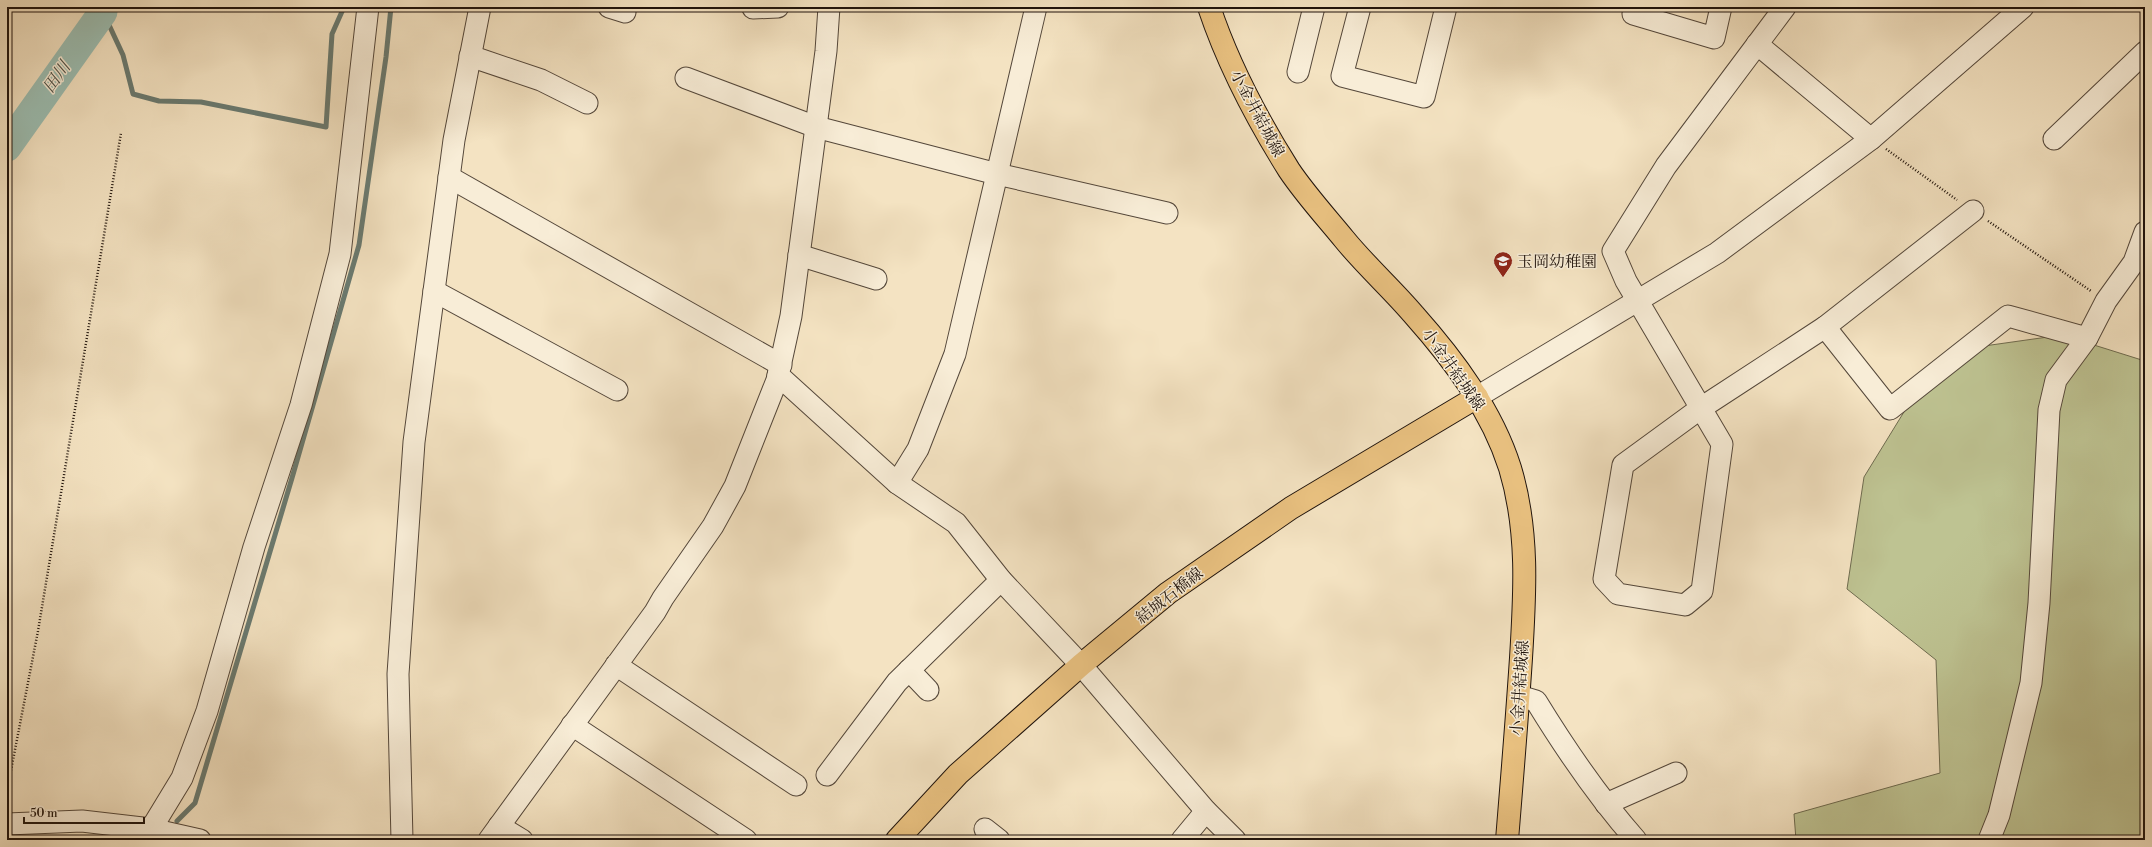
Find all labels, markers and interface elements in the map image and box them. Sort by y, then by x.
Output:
water label: 田川 [38,56,77,98]
street label: 小金井結城線 [1226,66,1288,161]
school or university icon: 玉岡幼稚園 [1492,250,1514,278]
place label: 玉岡幼稚園 [1517,252,1597,272]
street label: 小金井結城線 [1417,325,1489,415]
street label: 結城石橋線 [1132,563,1207,628]
street label: 小金井結城線 [1507,639,1533,737]
scale bar [24,799,144,825]
text: 50 m [30,806,58,821]

